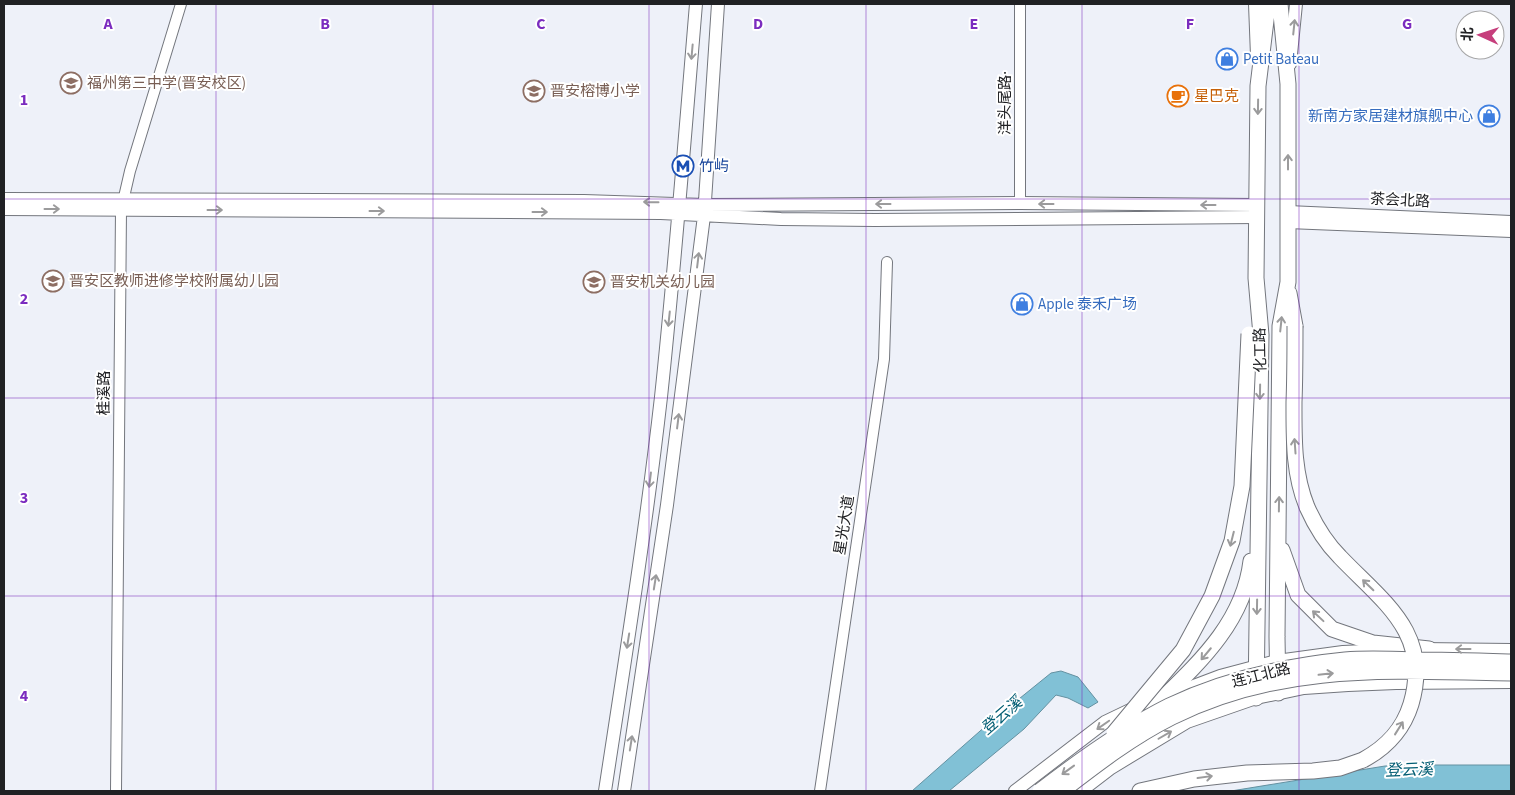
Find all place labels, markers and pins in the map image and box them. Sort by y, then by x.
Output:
shop icon: Petit Bateau [1215,47,1239,71]
place label: Petit Bateau [1243,49,1319,70]
school or university icon: 福州第三中学(晋安校区) [59,71,83,95]
place label: 福州第三中学(晋安校区) [87,73,246,94]
school or university icon: 晋安榕博小学 [522,79,546,103]
place label: 晋安榕博小学 [550,81,640,102]
cafe icon: 星巴克 [1166,84,1190,108]
place label: 星巴克 [1194,86,1239,107]
shop icon: 新南方家居建材旗舰中心 [1477,104,1501,128]
place label: 新南方家居建材旗舰中心 [1308,106,1473,127]
metro station icon: 竹屿 [671,154,695,178]
place label: 竹屿 [699,156,729,177]
school or university icon: 晋安区教师进修学校附属幼儿园 [41,269,65,293]
school or university icon: 晋安机关幼儿园 [582,270,606,294]
place label: 晋安区教师进修学校附属幼儿园 [69,271,279,292]
place label: 晋安机关幼儿园 [610,272,715,293]
shop icon: Apple 泰禾广场 [1010,292,1034,316]
place label: Apple 泰禾广场 [1038,294,1137,315]

